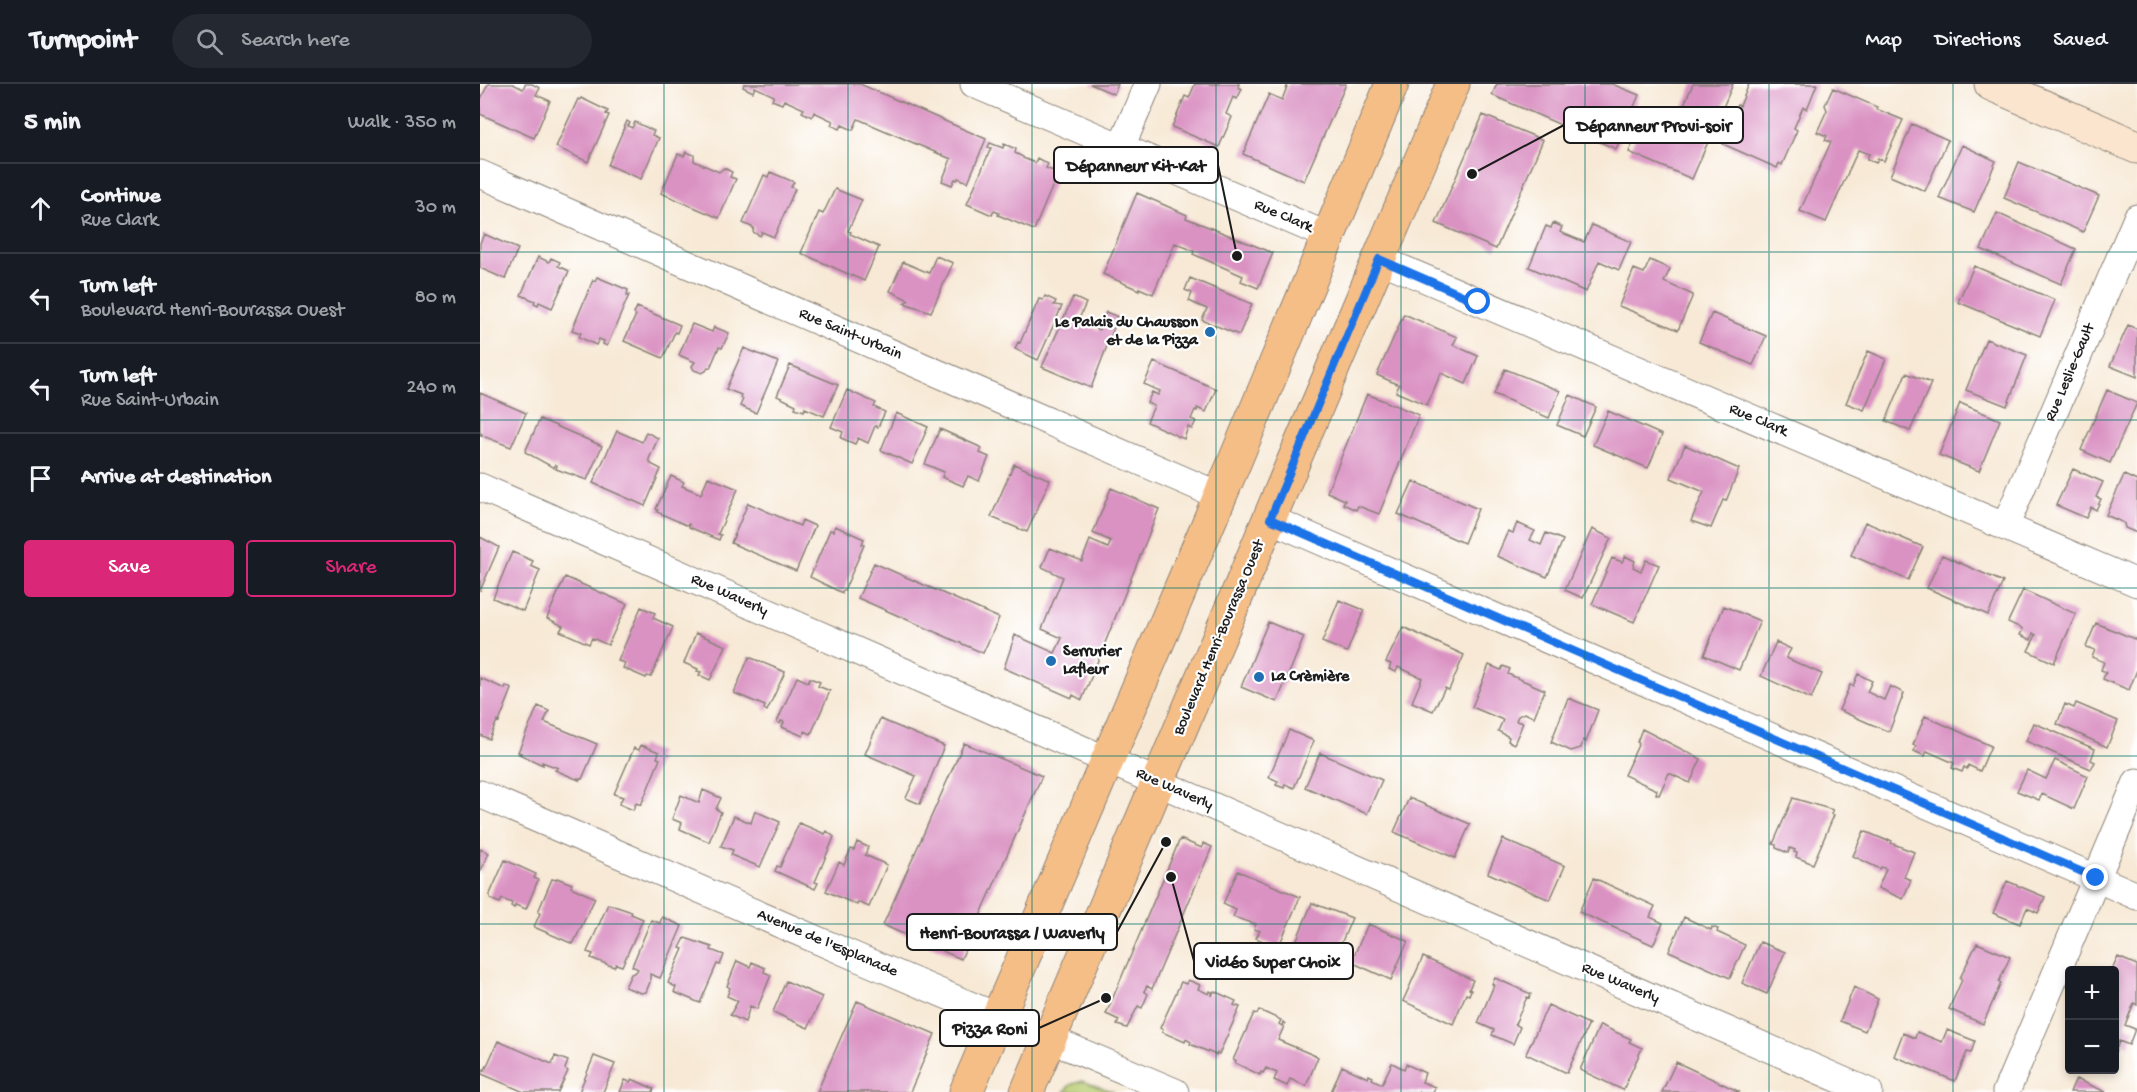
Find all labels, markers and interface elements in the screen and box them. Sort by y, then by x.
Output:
search box [172,14,592,68]
text: Turnpoint [30,25,136,58]
icon: search [193,25,226,58]
text: Search here [241,28,350,54]
text: Map [1865,29,1902,54]
text: Directions [1935,29,2020,54]
text: Saved [2053,29,2107,54]
callout: Dépanneur Provi-soir [1564,107,1743,143]
text: 5 min [24,108,80,139]
text: Walk · 350 m [348,112,456,135]
text: Dépanneur Provi-soir [1575,117,1734,138]
callout: Dépanneur Kit-Kat [1054,147,1218,183]
text: Dépanneur Kit-Kat [1064,157,1207,178]
text: Continue [81,184,161,210]
icon: ahead [24,192,57,225]
street label: Rue Clark [1251,196,1317,239]
text: 30 m [415,197,456,220]
text: Rue Clark [81,210,158,233]
text: Turn left [81,274,155,300]
icon: left [24,282,57,315]
text: 80 m [415,287,456,310]
route start [1464,288,1490,314]
text: Boulevard Henri-Bourassa Ouest [81,300,344,323]
street label: Rue Saint-Urbain [796,305,905,365]
place label: Le Palais du Chausson et de la Pizza [1055,314,1199,351]
street label: Rue Leslie-Gault [2042,320,2101,425]
marker: Le Palais du Chausson et de la Pizza [1203,325,1217,339]
text: Turn left [81,364,155,390]
icon: left [24,372,57,405]
text: 240 m [406,377,456,400]
text: Rue Saint-Urbain [81,390,219,413]
street label: Rue Clark [1726,400,1792,443]
icon: arrive [24,462,57,495]
text: Arrive at destination [81,465,271,491]
street label: Boulevard Henri-Bourassa Ouest [1170,536,1270,740]
button: Save [24,540,234,597]
button: Share [246,540,456,597]
street label: Rue Waverly [687,570,771,622]
place label: Serrurier Lafleur [1063,643,1123,680]
marker: Serrurier Lafleur [1044,654,1058,668]
place label: La Crèmière [1271,668,1350,687]
marker: La Crèmière [1252,670,1266,684]
street label: Rue Waverly [1132,764,1216,816]
route end [2082,864,2108,890]
street label: Avenue de l'Esplanade [754,906,901,983]
callout: Henri-Bourassa / Waverly [907,914,1117,950]
text: Henri-Bourassa / Waverly [919,924,1105,945]
callout: Vidéo Super Choix [1194,943,1353,979]
text: Vidéo Super Choix [1204,953,1341,974]
street label: Rue Waverly [1578,959,1662,1009]
map controls [2065,966,2119,1074]
button: + [2065,966,2119,1020]
callout: Pizza Roni [940,1010,1039,1046]
text: Pizza Roni [951,1020,1028,1041]
button: − [2065,1020,2119,1074]

